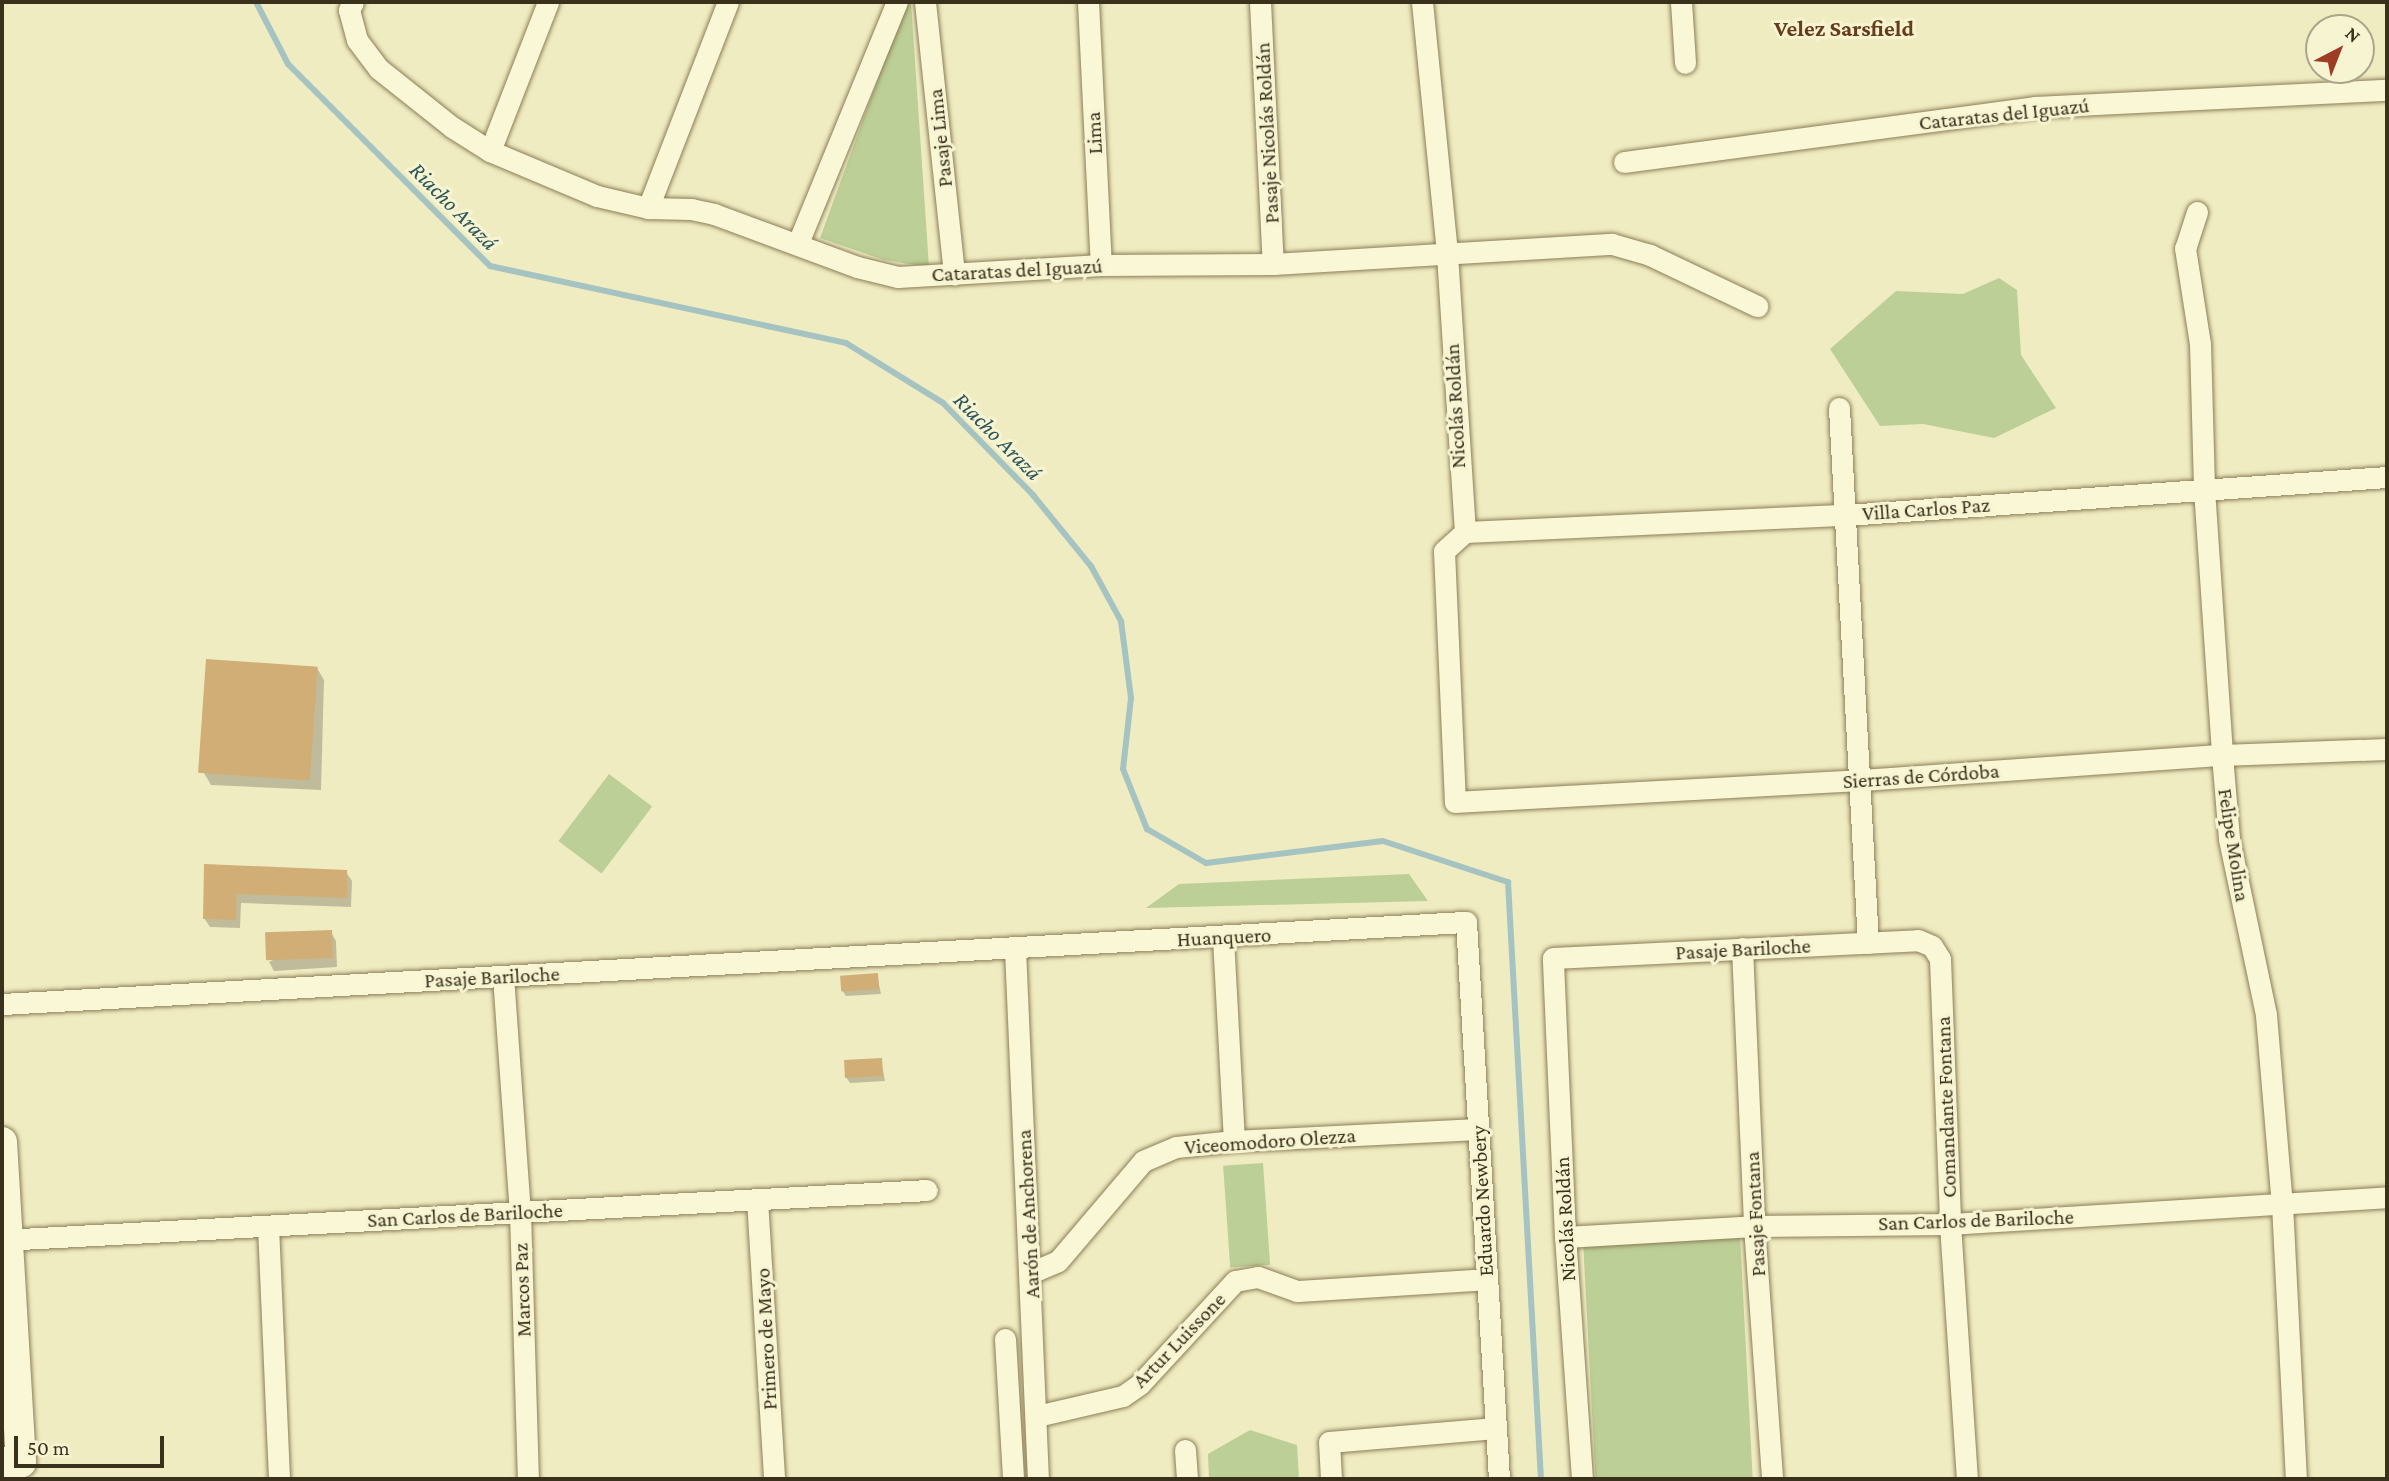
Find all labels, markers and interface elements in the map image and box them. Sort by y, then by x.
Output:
district label: Velez Sarsfield [1774,14,1914,42]
north arrow [2305,14,2375,84]
text: N [2341,22,2365,47]
street label: Pasaje Nicolás Roldán [1250,42,1284,224]
street label: Pasaje Lima [922,88,958,188]
street label: Cataratas del Iguazú [1918,93,2090,135]
street label: Lima [1080,111,1108,155]
water label: Riacho Arazá [404,156,504,256]
street label: Cataratas del Iguazú [931,253,1103,287]
street label: Nicolás Roldán [1439,343,1471,469]
water label: Riacho Arazá [948,386,1048,486]
street label: Villa Carlos Paz [1861,492,1991,526]
street label: Sierras de Córdoba [1842,758,2000,794]
street label: Felipe Molina [2213,787,2255,903]
street label: Huanquero [1176,922,1272,952]
street label: Pasaje Bariloche [1675,933,1811,965]
street label: Pasaje Bariloche [424,961,560,993]
street label: Comandante Fontana [1930,1016,1962,1198]
street label: Viceomodoro Olezza [1183,1122,1357,1160]
street label: Eduardo Newbery [1465,1125,1499,1277]
street label: Aarón de Anchorena [1011,1129,1045,1299]
street label: Pasaje Fontana [1739,1151,1771,1277]
street label: Nicolás Roldán [1549,1156,1581,1282]
street label: San Carlos de Bariloche [367,1197,563,1233]
street label: San Carlos de Bariloche [1878,1204,2074,1236]
street label: Marcos Paz [508,1242,536,1338]
street label: Primero de Mayo [750,1267,782,1411]
street label: Artur Luissone [1127,1287,1231,1393]
scale bar [18,1422,168,1466]
text: 50 m [27,1436,70,1460]

